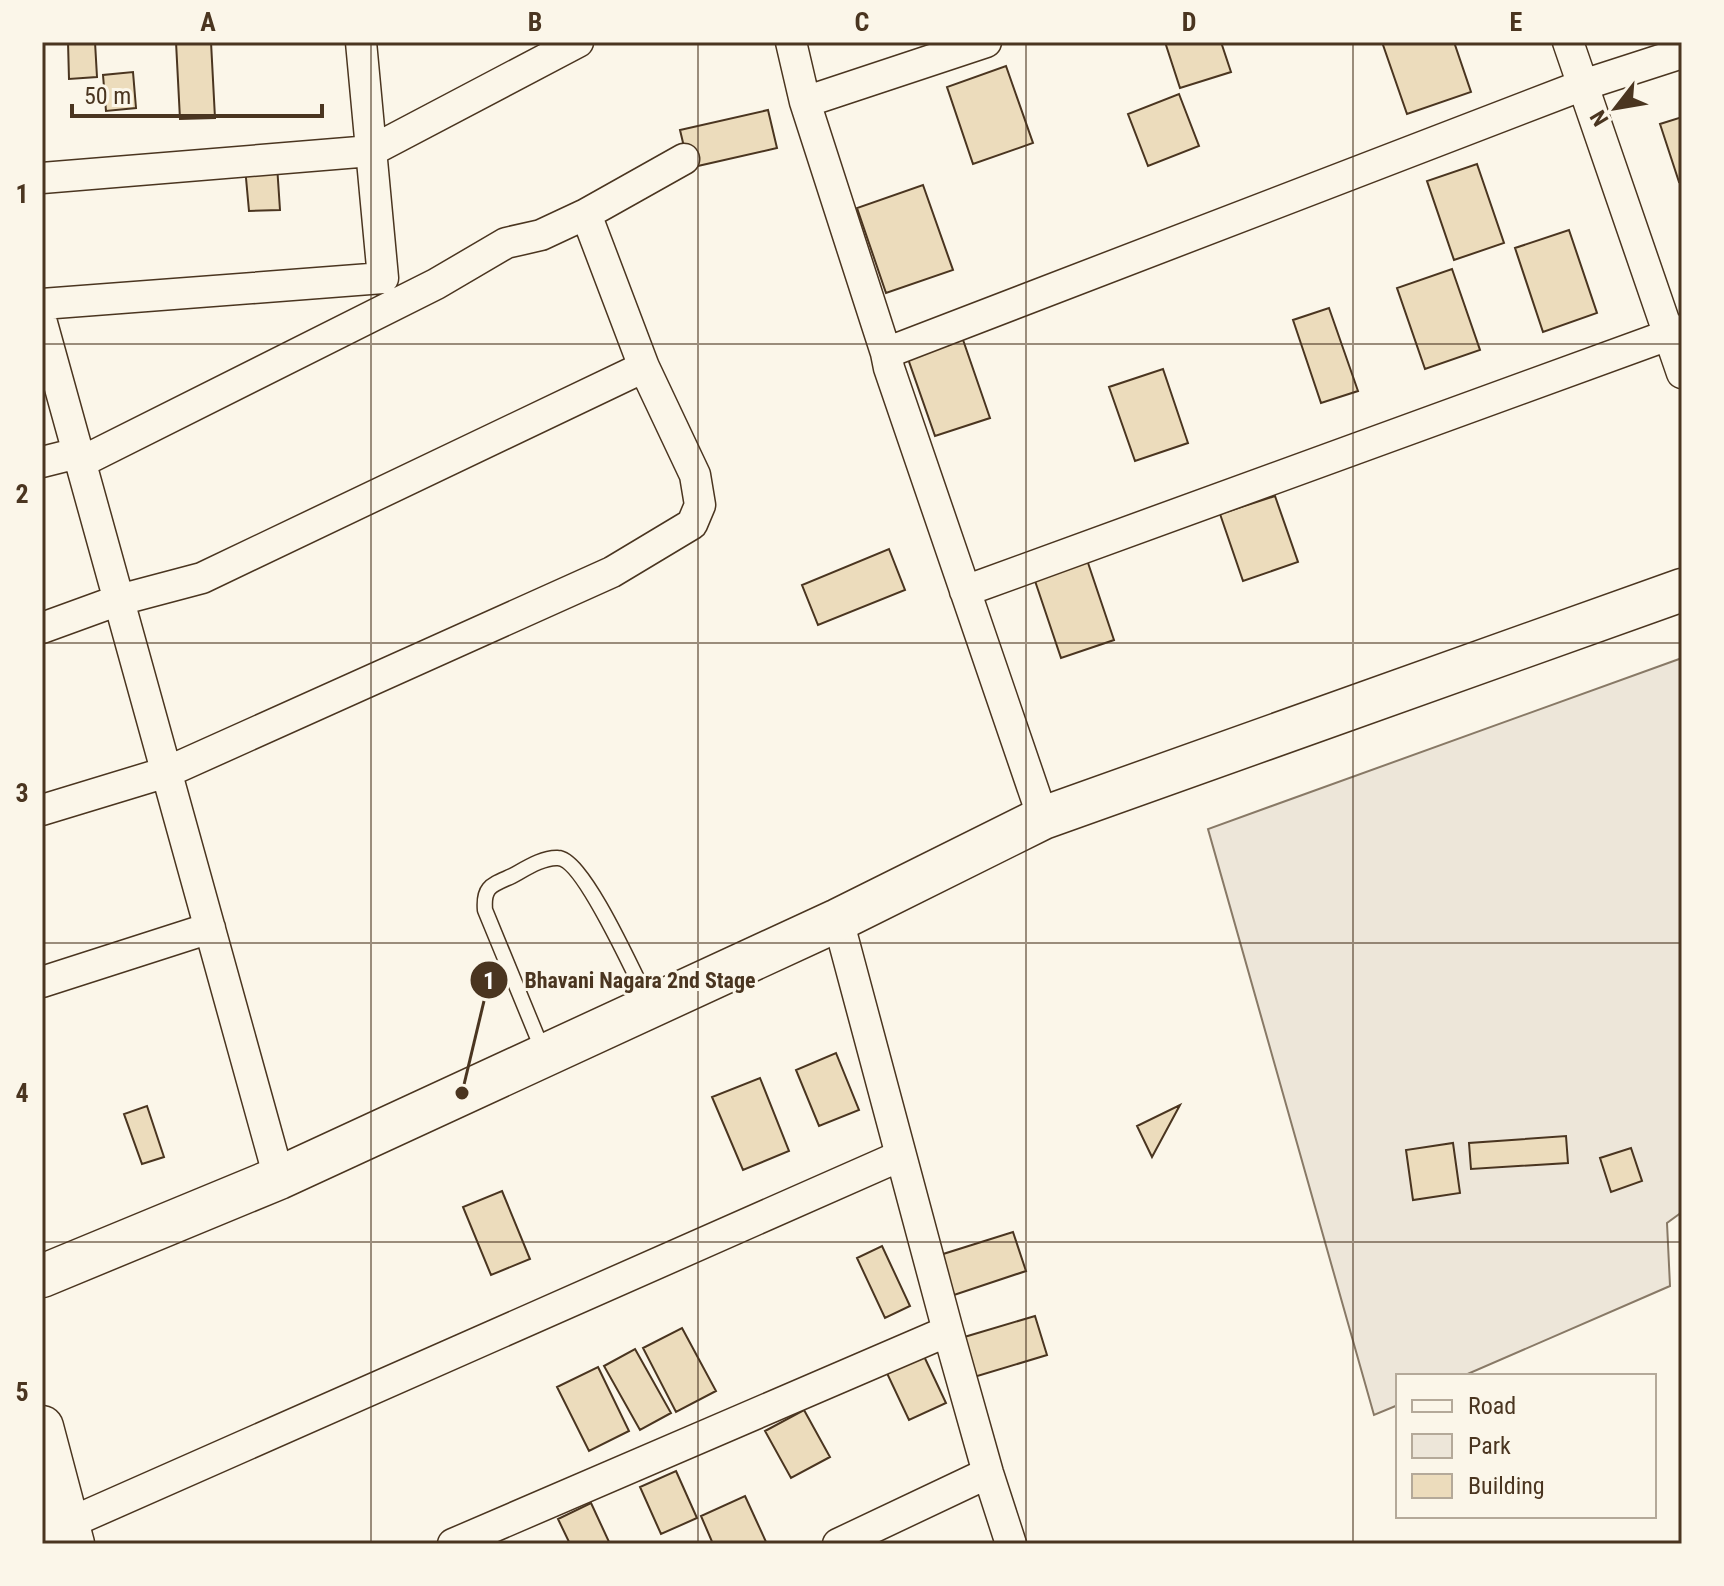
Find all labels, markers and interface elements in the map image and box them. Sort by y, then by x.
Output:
text: A [200,7,216,37]
text: B [528,7,542,37]
text: C [855,7,870,37]
text: D [1182,7,1196,37]
text: E [1510,7,1523,37]
scale bar [72,68,322,118]
north arrow [1576,68,1656,148]
text: 50 m [84,82,131,110]
text: N [1585,106,1613,130]
text: 1 [15,179,29,209]
text: 2 [15,479,29,509]
text: 3 [15,778,29,808]
callout: Bhavani Nagara 2nd Stage [469,957,772,1003]
text: 1 [483,967,495,995]
text: Bhavani Nagara 2nd Stage [524,968,756,993]
text: 4 [15,1078,29,1108]
legend [1396,1374,1656,1518]
text: 5 [15,1377,29,1407]
text: Road [1468,1392,1516,1420]
text: Park [1468,1432,1511,1460]
text: Building [1468,1472,1545,1500]

